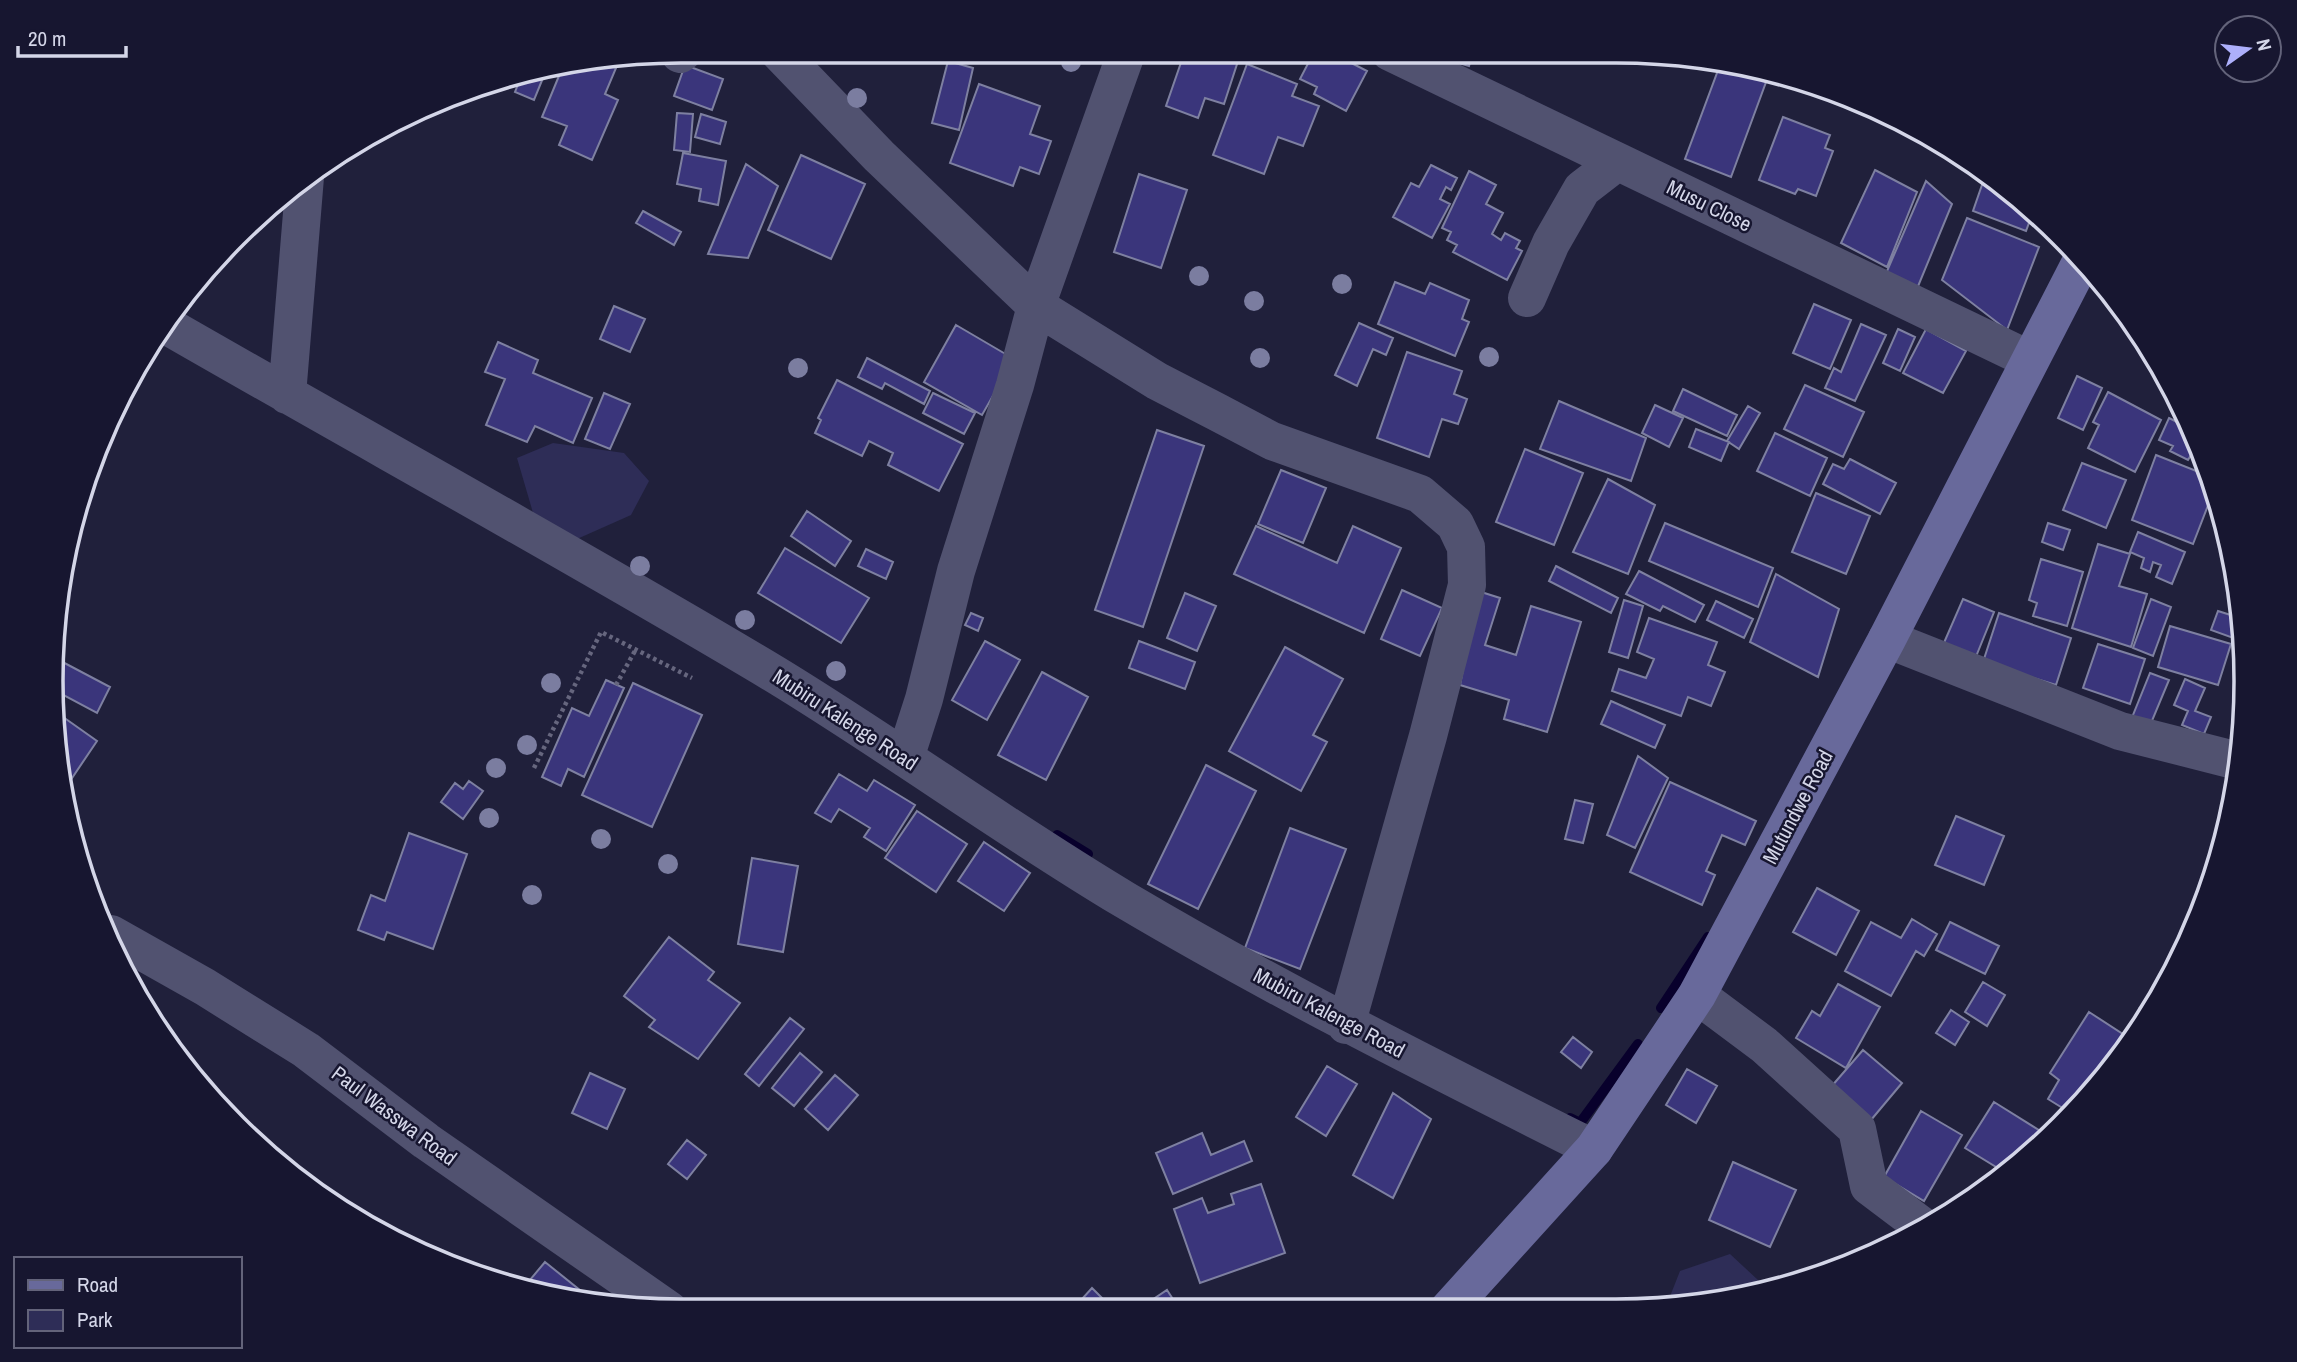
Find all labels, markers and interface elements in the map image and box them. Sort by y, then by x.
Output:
scale bar [18,14,126,58]
north arrow [2213,14,2283,84]
text: 20 m [28,24,66,53]
text: N [2251,36,2278,53]
street label: Musu Close [1662,173,1756,239]
street label: Mubiru Kalenge Road [767,662,923,777]
street label: Mutundwe Road [1755,745,1840,869]
street label: Mubiru Kalenge Road [1248,960,1410,1065]
street label: Paul Wasswa Road [326,1059,463,1172]
legend [14,1257,242,1348]
text: Road [77,1270,118,1299]
text: Park [77,1305,113,1334]

